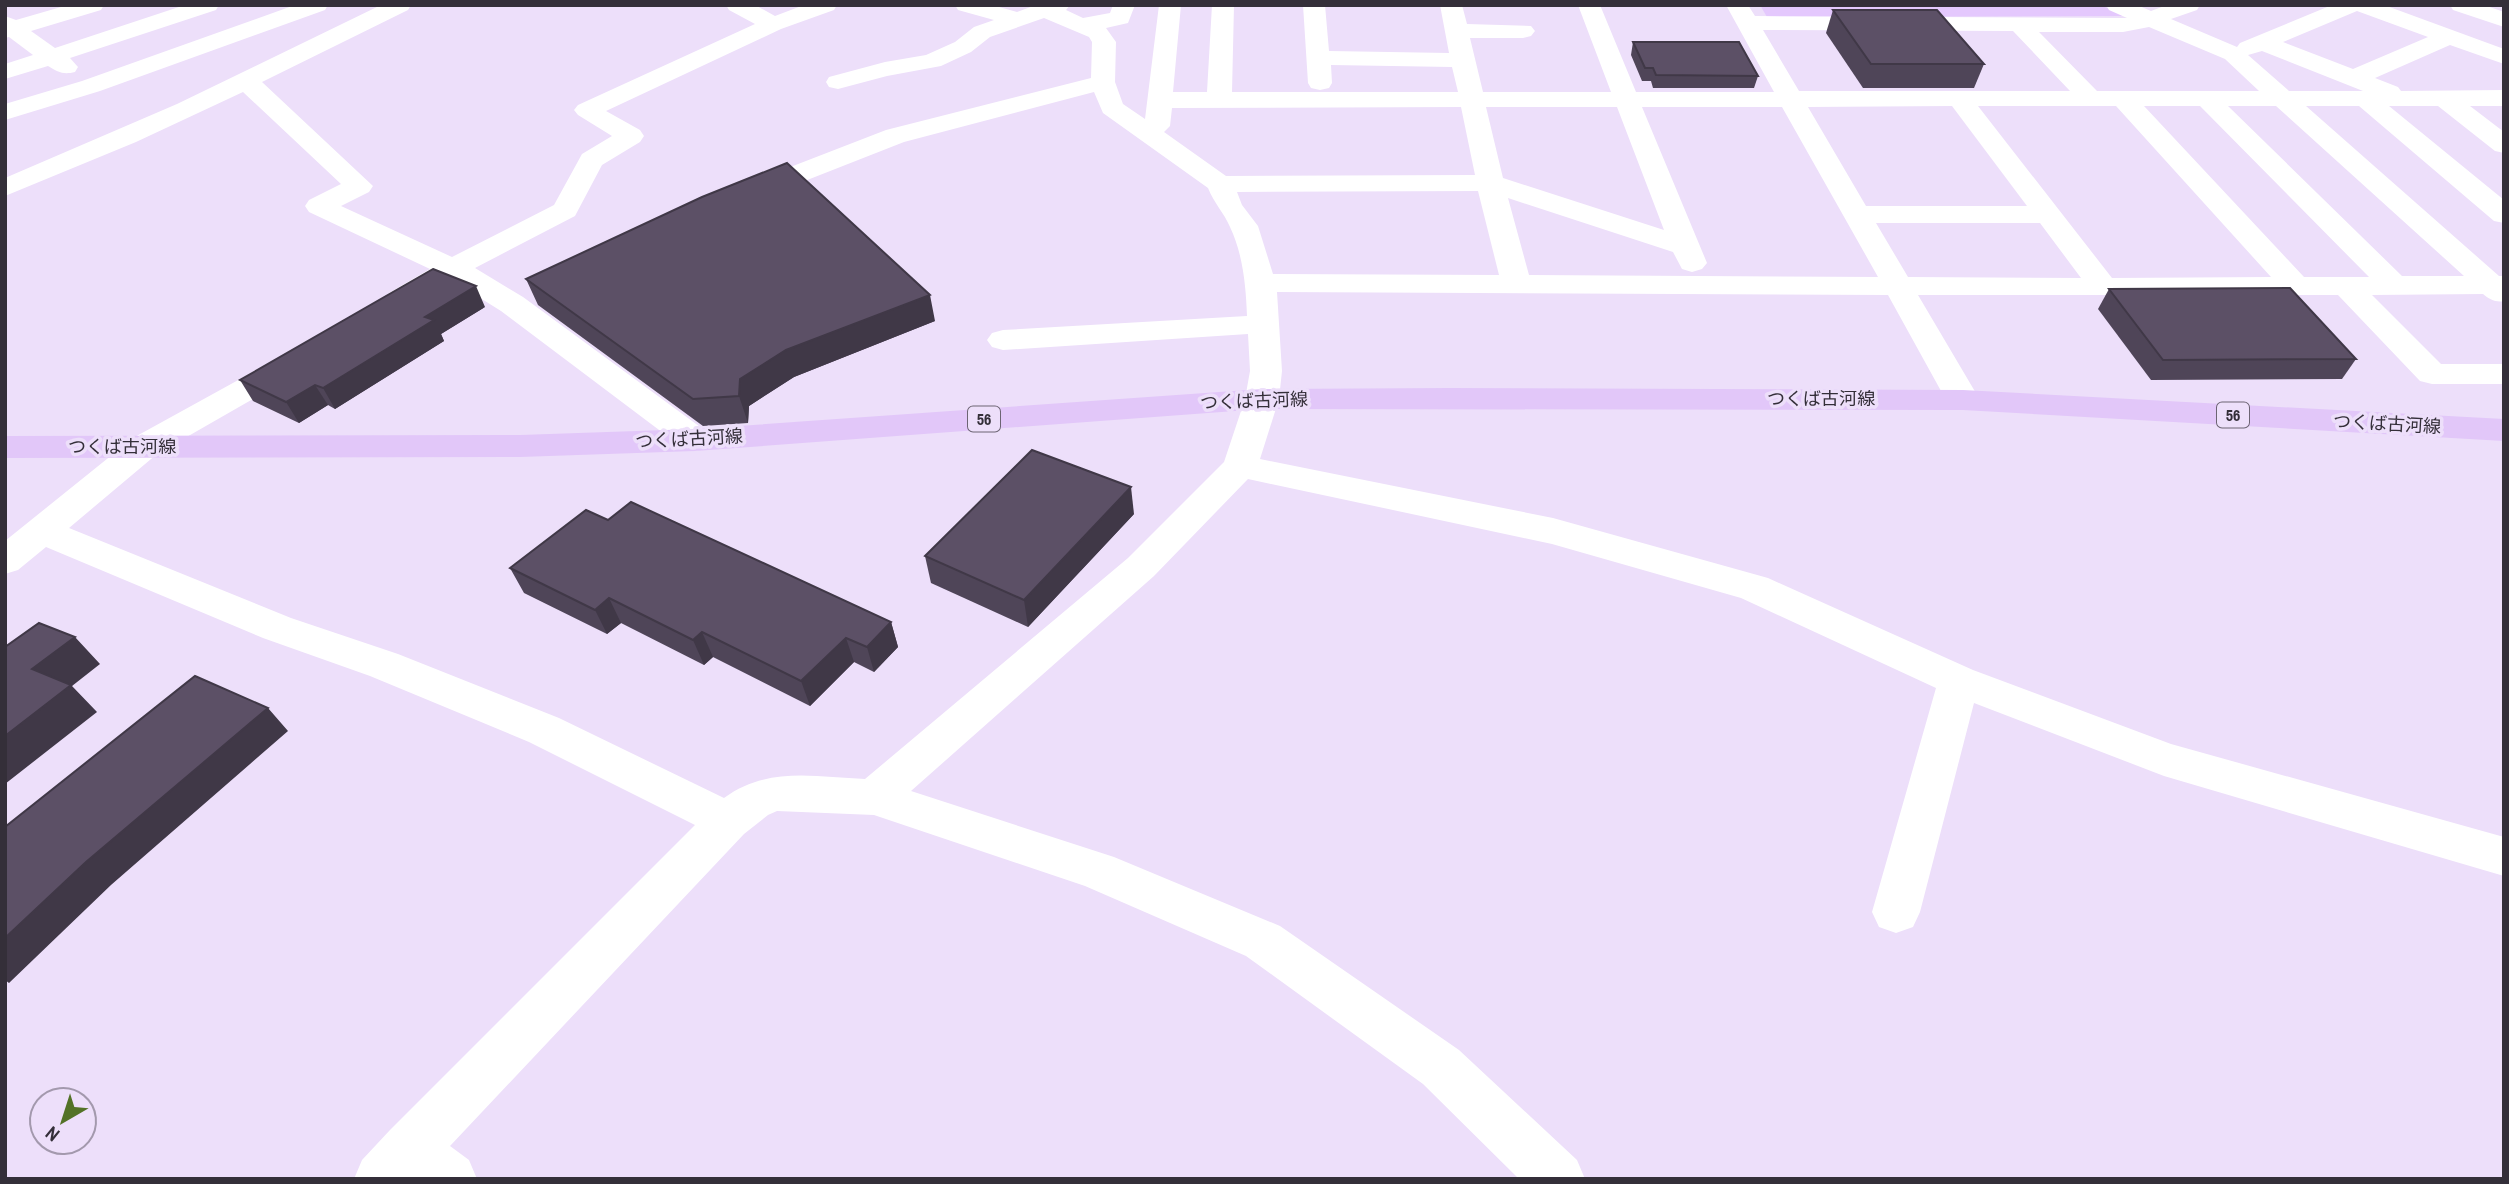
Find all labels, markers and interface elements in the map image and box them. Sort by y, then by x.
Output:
street label: つくば古河線 [1200,386,1308,415]
street label: つくば古河線 [1767,386,1875,411]
road number: 56 [2217,402,2249,428]
road number: 56 [968,406,1000,432]
street label: つくば古河線 [2332,408,2442,439]
street label: つくば古河線 [634,423,744,454]
street label: つくば古河線 [68,434,176,459]
north arrow [28,1086,98,1156]
text: N [40,1121,65,1148]

